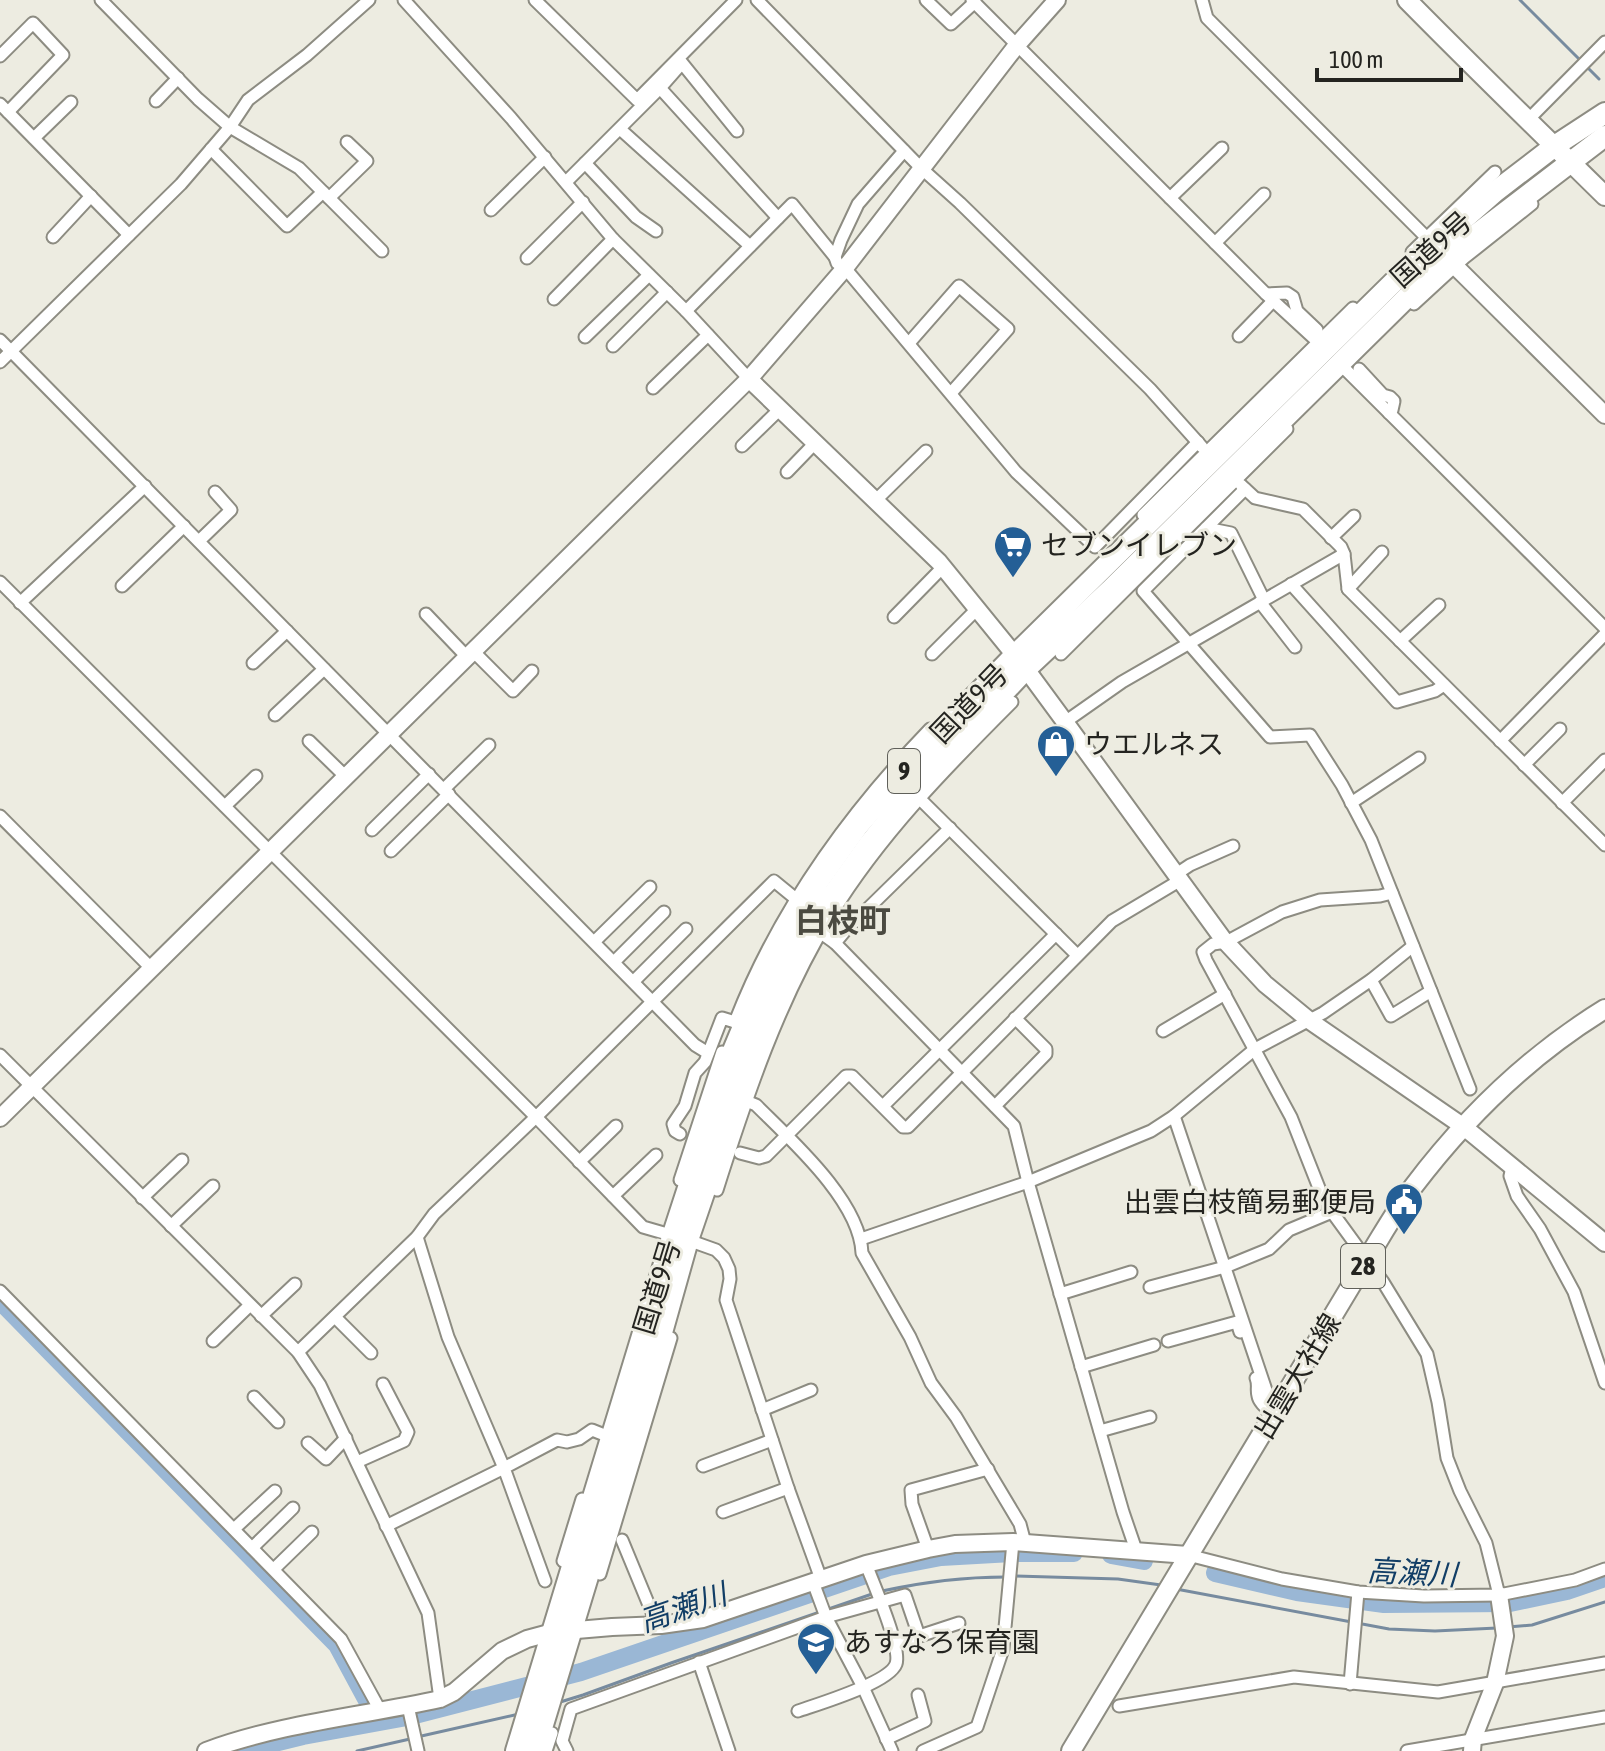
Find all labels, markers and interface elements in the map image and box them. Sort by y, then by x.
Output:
scale bar [1317,32,1461,82]
text: 100 m [1329,46,1383,73]
street label: 国道9号 [1384,205,1478,293]
supermarket icon: セブンイレブン [992,524,1034,579]
place label: セブンイレブン [1041,529,1237,561]
street label: 国道9号 [924,657,1014,749]
shop icon: ウエルネス [1035,723,1077,778]
place label: ウエルネス [1084,728,1224,760]
road number: 9 [888,749,920,793]
district label: 白枝町 [795,902,891,939]
public building icon: 出雲白枝簡易郵便局 [1383,1181,1425,1236]
place label: 出雲白枝簡易郵便局 [1124,1186,1376,1218]
street label: 国道9号 [627,1236,687,1338]
road number: 28 [1341,1244,1385,1288]
street label: 出雲大社線 [1247,1308,1347,1444]
water label: 高瀬川 [1366,1553,1461,1591]
water label: 高瀬川 [635,1575,734,1638]
school or university icon: あすなろ保育園 [795,1621,837,1676]
place label: あすなろ保育園 [844,1626,1040,1658]

